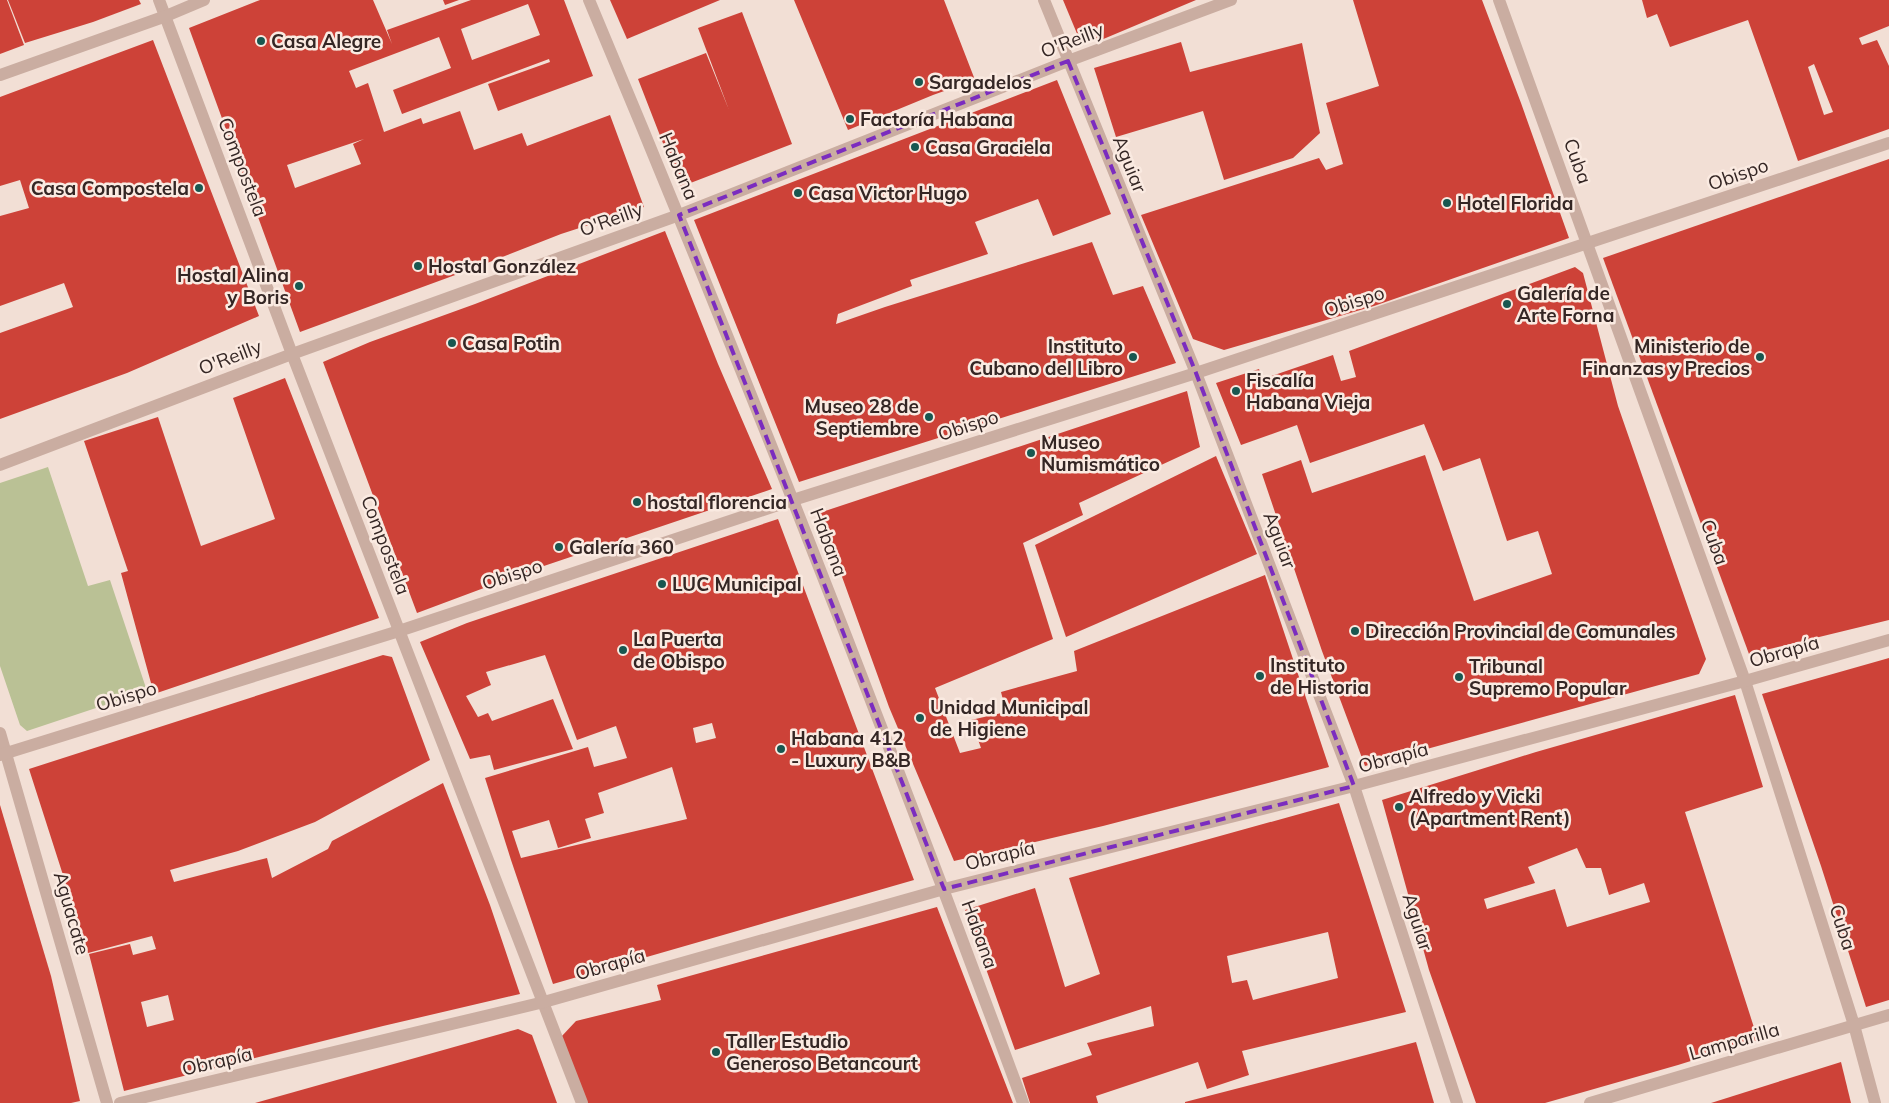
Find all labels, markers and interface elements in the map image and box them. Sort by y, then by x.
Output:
street label: O'Reilly [1037,17,1107,63]
place label: Casa Alegre [271,29,381,53]
marker: Casa Alegre [255,35,267,47]
place label: Sargadelos [929,70,1032,94]
marker: Sargadelos [913,76,925,88]
place label: Factoría Habana [860,107,1013,131]
marker: Factoría Habana [844,113,856,125]
street label: Compostela [213,114,273,220]
street label: Habana [654,128,704,204]
street label: Aguiar [1108,132,1152,196]
place label: Casa Graciela [925,135,1051,159]
street label: Cuba [1559,135,1597,187]
marker: Casa Graciela [909,141,921,153]
street label: Obispo [1705,153,1771,195]
place label: Casa Compostela [31,176,189,200]
place label: Casa Victor Hugo [808,181,967,205]
marker: Casa Compostela [193,182,205,194]
marker: Casa Victor Hugo [792,187,804,199]
place label: Hotel Florida [1457,191,1574,215]
street label: O'Reilly [576,196,646,242]
marker: Hotel Florida [1441,197,1453,209]
place label: Hostal González [428,254,576,278]
marker: Hostal González [412,260,424,272]
place label: Hostal Alina y Boris [177,263,289,309]
marker: Hostal Alina y Boris [293,280,305,292]
street label: Obispo [1321,280,1387,322]
place label: Galería de Arte Forna [1517,281,1614,327]
marker: Galería de Arte Forna [1501,298,1513,310]
place label: Casa Potin [462,331,560,355]
street label: O'Reilly [195,334,265,380]
place label: Instituto Cubano del Libro [969,334,1123,380]
place label: Ministerio de Finanzas y Precios [1582,334,1750,380]
marker: Casa Potin [446,337,458,349]
marker: Instituto Cubano del Libro [1127,351,1139,363]
marker: Ministerio de Finanzas y Precios [1754,351,1766,363]
place label: Fiscalía Habana Vieja [1246,368,1370,414]
marker: Fiscalía Habana Vieja [1230,385,1242,397]
place label: Museo 28 de Septiembre [805,394,919,440]
street label: Obispo [935,404,1001,446]
marker: Museo 28 de Septiembre [923,411,935,423]
place label: Museo Numismático [1041,430,1160,476]
marker: Museo Numismático [1025,447,1037,459]
place label: hostal florencia [647,490,787,514]
street label: Compostela [356,492,416,598]
marker: hostal florencia [631,496,643,508]
street label: Habana [805,504,853,580]
street label: Aguiar [1258,508,1302,572]
street label: Cuba [1696,516,1734,568]
place label: Galería 360 [569,535,674,559]
marker: Galería 360 [553,541,565,553]
street label: Obispo [479,553,545,595]
place label: LUC Municipal [672,572,802,596]
marker: LUC Municipal [656,578,668,590]
place label: Dirección Provincial de Comunales [1365,619,1676,643]
marker: Dirección Provincial de Comunales [1349,625,1361,637]
place label: La Puerta de Obispo [633,627,725,673]
street label: Obrapía [1746,630,1822,672]
marker: La Puerta de Obispo [617,644,629,656]
place label: Instituto de Historia [1270,653,1369,699]
place label: Tribunal Supremo Popular [1469,654,1627,700]
marker: Instituto de Historia [1254,670,1266,682]
marker: Tribunal Supremo Popular [1453,671,1465,683]
street label: Obispo [93,675,159,717]
place label: Unidad Municipal de Higiene [930,695,1088,741]
marker: Unidad Municipal de Higiene [914,712,926,724]
place label: Habana 412 - Luxury B&B [791,726,911,772]
street label: Obrapía [1355,736,1431,778]
marker: Habana 412 - Luxury B&B [775,743,787,755]
place label: Alfredo y Vicki (Apartment Rent) [1409,784,1571,830]
marker: Alfredo y Vicki (Apartment Rent) [1393,801,1405,813]
street label: Obrapía [962,835,1038,875]
street label: Aguacate [49,869,95,957]
street label: Aguiar [1397,890,1439,954]
street label: Habana [957,896,1003,972]
street label: Cuba [1824,901,1862,953]
street label: Obrapía [572,943,648,985]
street label: Lamparilla [1686,1017,1782,1065]
place label: Taller Estudio Generoso Betancourt [726,1029,918,1075]
street label: Obrapía [179,1041,255,1081]
marker: Taller Estudio Generoso Betancourt [710,1046,722,1058]

